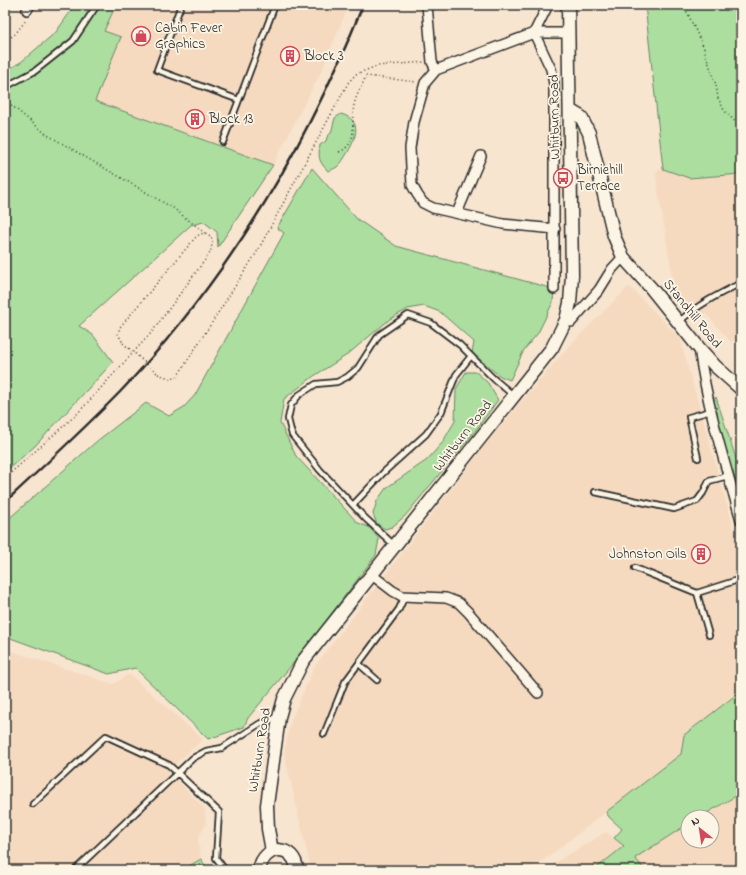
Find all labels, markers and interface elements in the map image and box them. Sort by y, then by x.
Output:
place label: Cabin Fever Graphics [155,18,223,55]
shop icon: Cabin Fever Graphics [130,25,152,47]
building icon: Block 3 [279,45,301,67]
place label: Block 3 [303,46,344,67]
street label: Whitburn Road [544,74,566,160]
building icon: Block 13 [184,108,206,130]
place label: Block 13 [208,109,254,130]
place label: Birniehill Terrace [576,160,623,197]
bus stop icon: Birniehill Terrace [552,167,574,189]
street label: Standhill Road [657,275,727,353]
street label: Whitburn Road [428,396,498,476]
building icon: Johnston Oils [690,543,712,565]
place label: Johnston Oils [609,544,687,565]
street label: Whitburn Road [243,706,277,794]
north arrow [680,809,720,849]
text: N [688,812,703,830]

